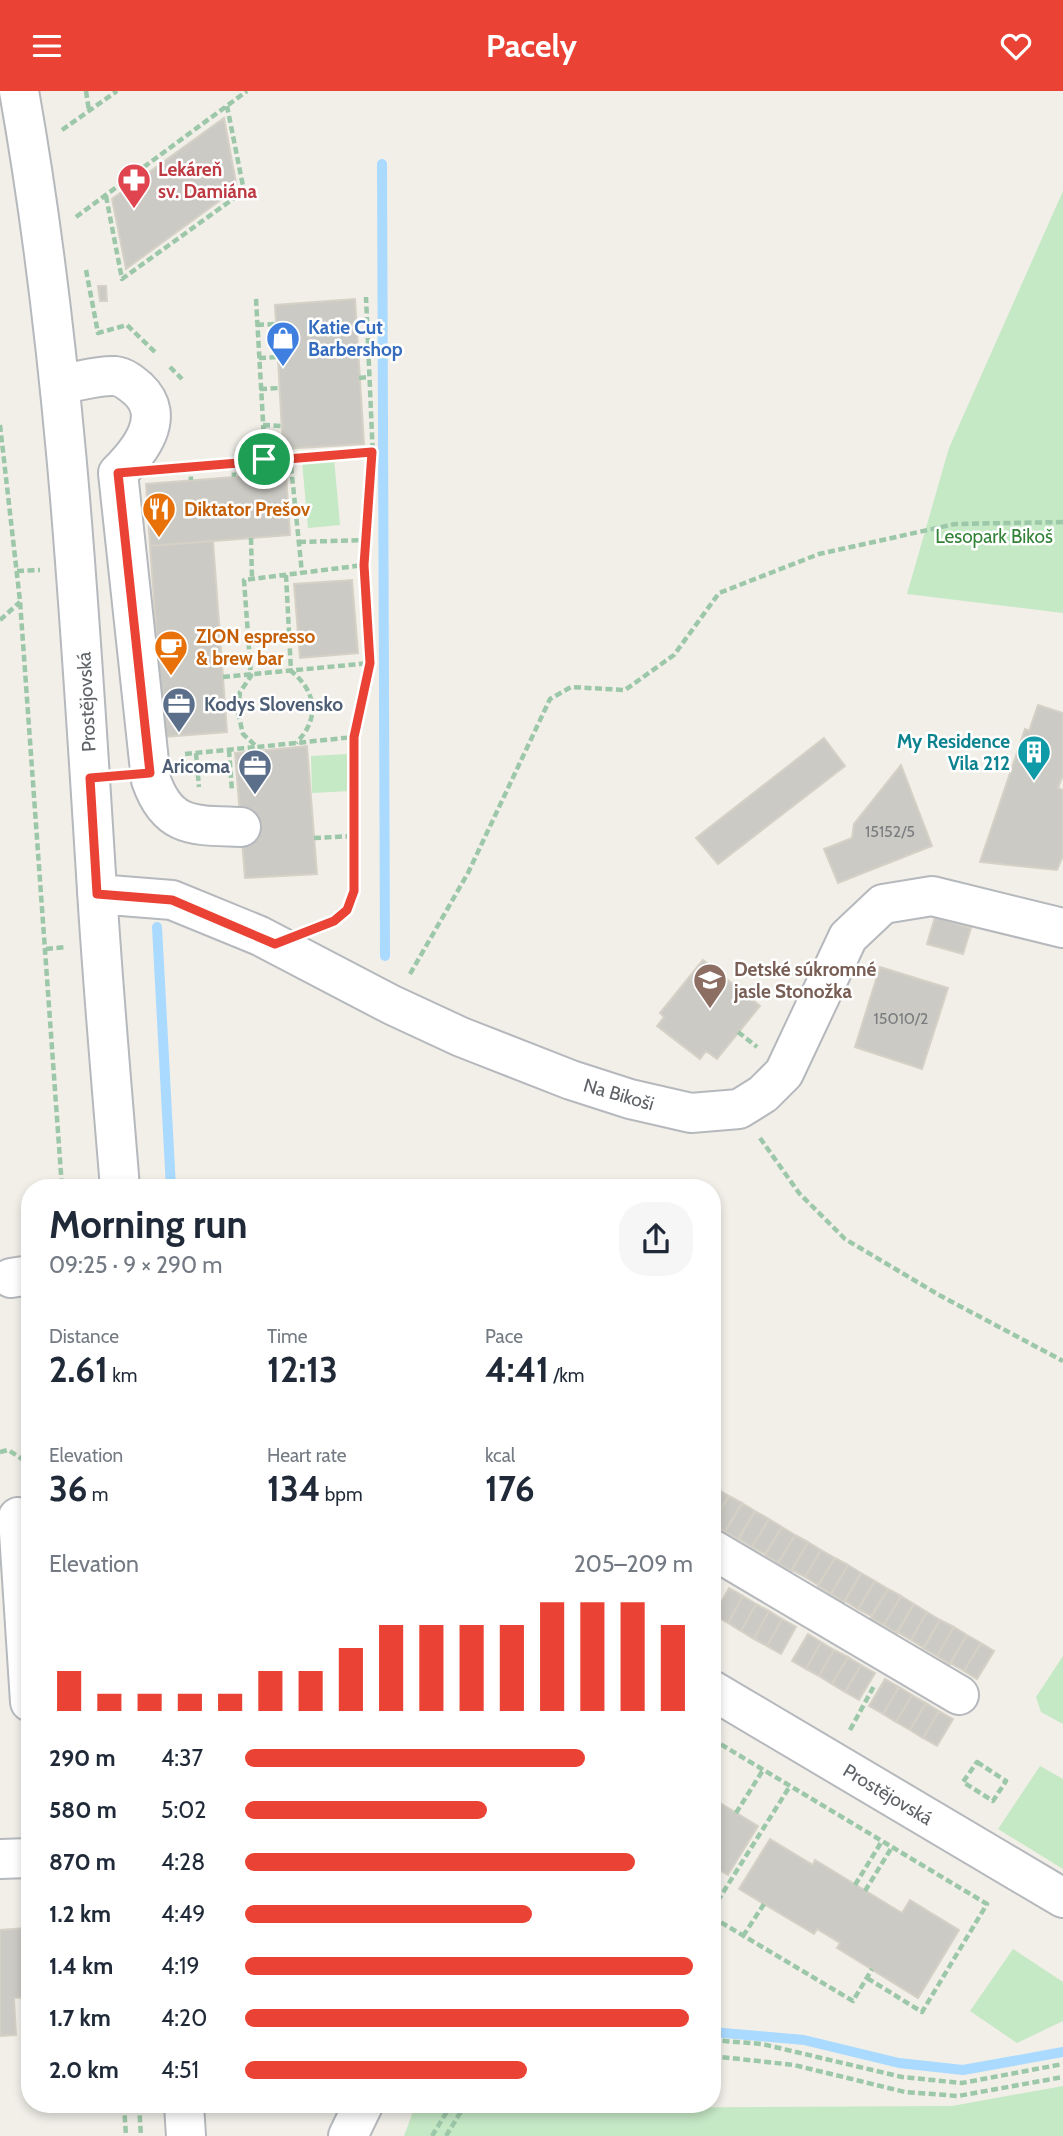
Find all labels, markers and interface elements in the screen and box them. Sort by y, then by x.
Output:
text: Pacely [486,26,577,65]
icon: menu [28,27,66,65]
icon: heart [997,27,1035,65]
place label: Lekáreň sv. Damiána [158,158,257,203]
pharmacy icon: Lekáreň sv. Damiána [115,161,153,210]
place label: Katie Cut Barbershop [308,316,403,361]
shop icon: Katie Cut Barbershop [264,319,302,368]
pin [234,429,294,489]
icon: arrive [245,440,283,478]
restaurant icon: Diktator Prešov [140,490,178,539]
place label: Diktator Prešov [184,498,311,521]
park label: Lesopark Bikoš [935,525,1053,548]
place label: ZION espresso & brew bar [196,625,316,670]
cafe icon: ZION espresso & brew bar [152,628,190,677]
street label: Prostějovská [72,651,101,752]
office icon: Kodys Slovensko [160,685,198,734]
place label: Kodys Slovensko [204,693,343,716]
place label: My Residence Vila 212 [897,730,1010,775]
building icon: My Residence Vila 212 [1015,733,1053,782]
office icon: Aricoma [236,747,274,796]
place label: Aricoma [162,755,231,778]
house number: 15152/5 [865,822,915,841]
place label: Detské súkromné jasle Stonožka [733,958,876,1003]
school or university icon: Detské súkromné jasle Stonožka [691,961,729,1010]
house number: 15010/2 [874,1009,928,1028]
street label: Na Bikoši [581,1073,657,1115]
text: Morning run [49,1201,248,1248]
button: share [619,1202,693,1276]
text: 09:25 · 9 × 290 m [49,1251,223,1279]
text: Distance [49,1325,119,1348]
text: Time [267,1325,307,1348]
text: Pace [485,1325,523,1348]
text: 2.61 [49,1348,108,1391]
text: 12:13 [267,1348,338,1391]
text: 4:41 [485,1348,549,1391]
text: km [108,1364,137,1387]
text: /km [549,1364,584,1387]
text: Elevation [49,1444,123,1467]
text: Heart rate [267,1444,347,1467]
text: kcal [485,1444,515,1467]
text: 36 [49,1467,88,1510]
text: 134 [267,1467,321,1510]
text: 176 [485,1467,535,1510]
text: m [88,1483,109,1506]
text: bpm [321,1483,363,1506]
text: Elevation [49,1550,139,1578]
text: 205–209 m [574,1550,693,1578]
text: 290 m [49,1744,116,1772]
text: 4:37 [161,1744,203,1772]
street label: Prostějovská [839,1759,936,1830]
text: 580 m [49,1796,117,1824]
text: 5:02 [161,1796,206,1824]
text: 870 m [49,1848,116,1876]
text: 4:28 [161,1848,205,1876]
text: 1.2 km [49,1900,111,1928]
text: 4:49 [161,1900,205,1928]
text: 1.4 km [49,1952,113,1980]
text: 4:19 [161,1952,200,1980]
text: 1.7 km [49,2004,111,2032]
text: 4:20 [161,2004,207,2032]
text: 2.0 km [49,2056,119,2084]
text: 4:51 [161,2056,199,2084]

